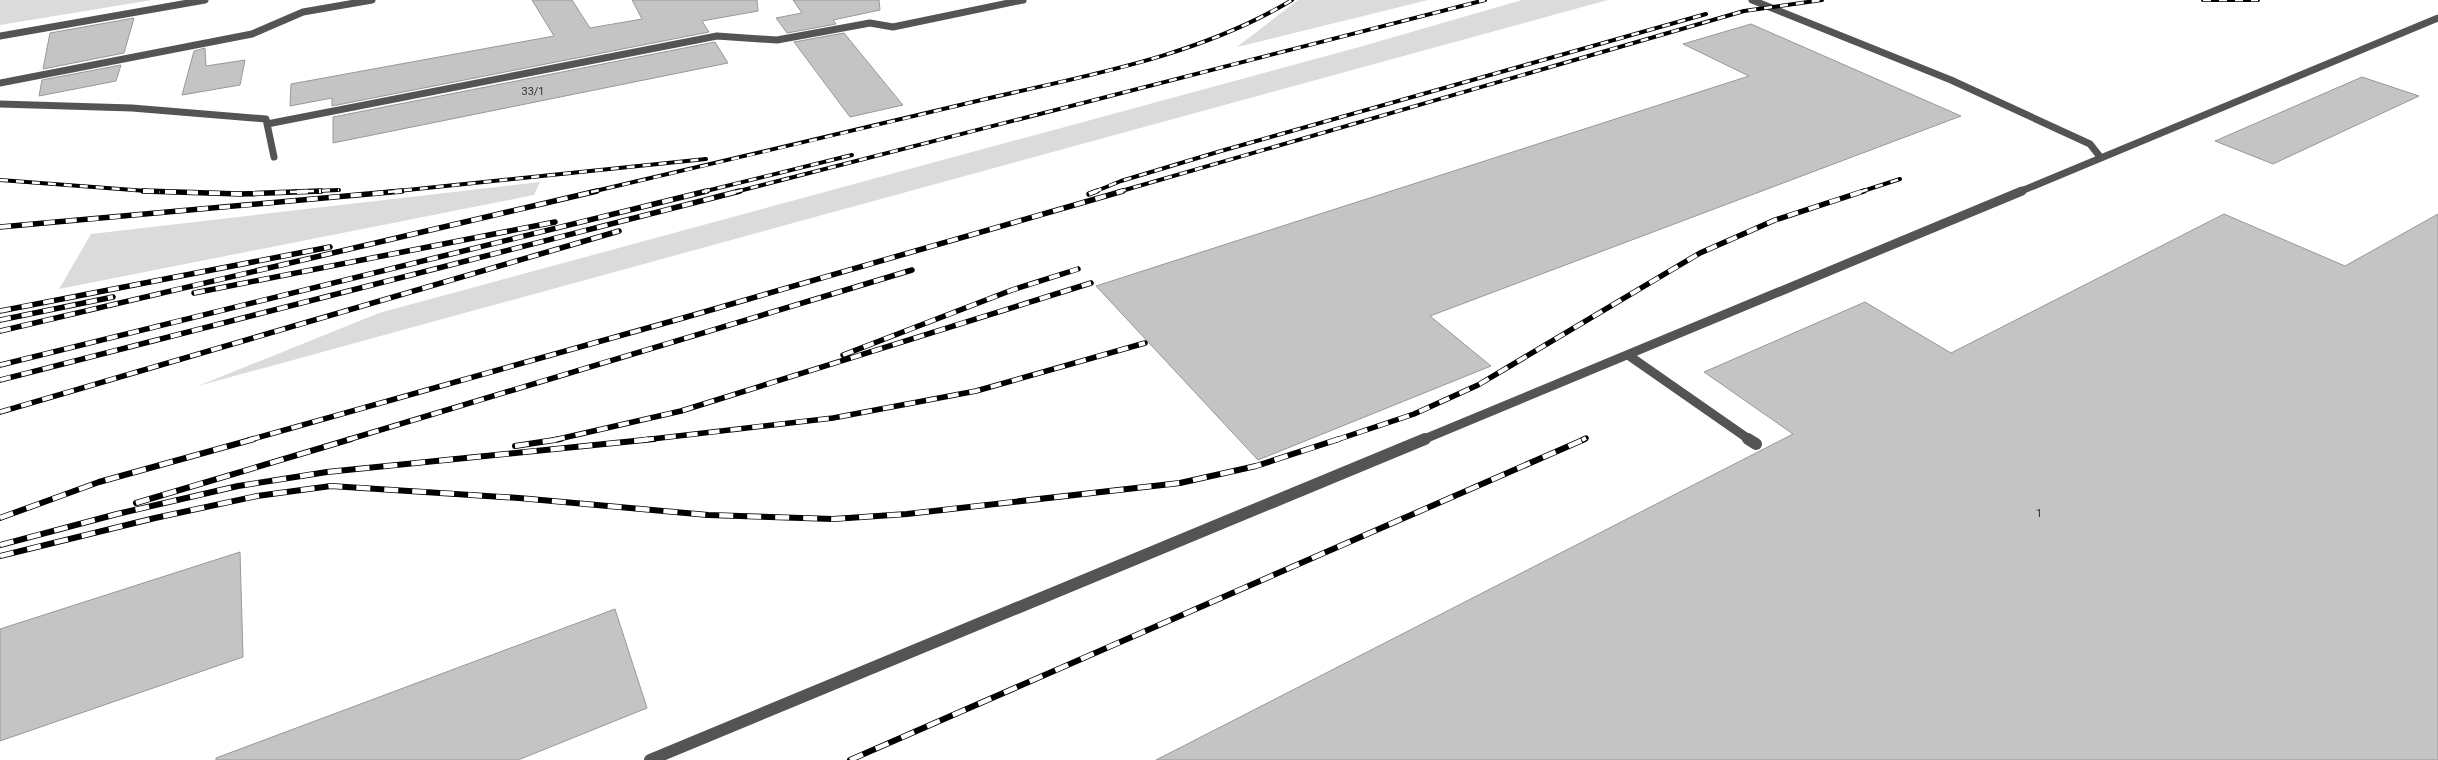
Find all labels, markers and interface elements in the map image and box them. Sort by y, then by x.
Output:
house number: 33/1 [521,85,545,98]
house number: 1 [2036,507,2042,520]

